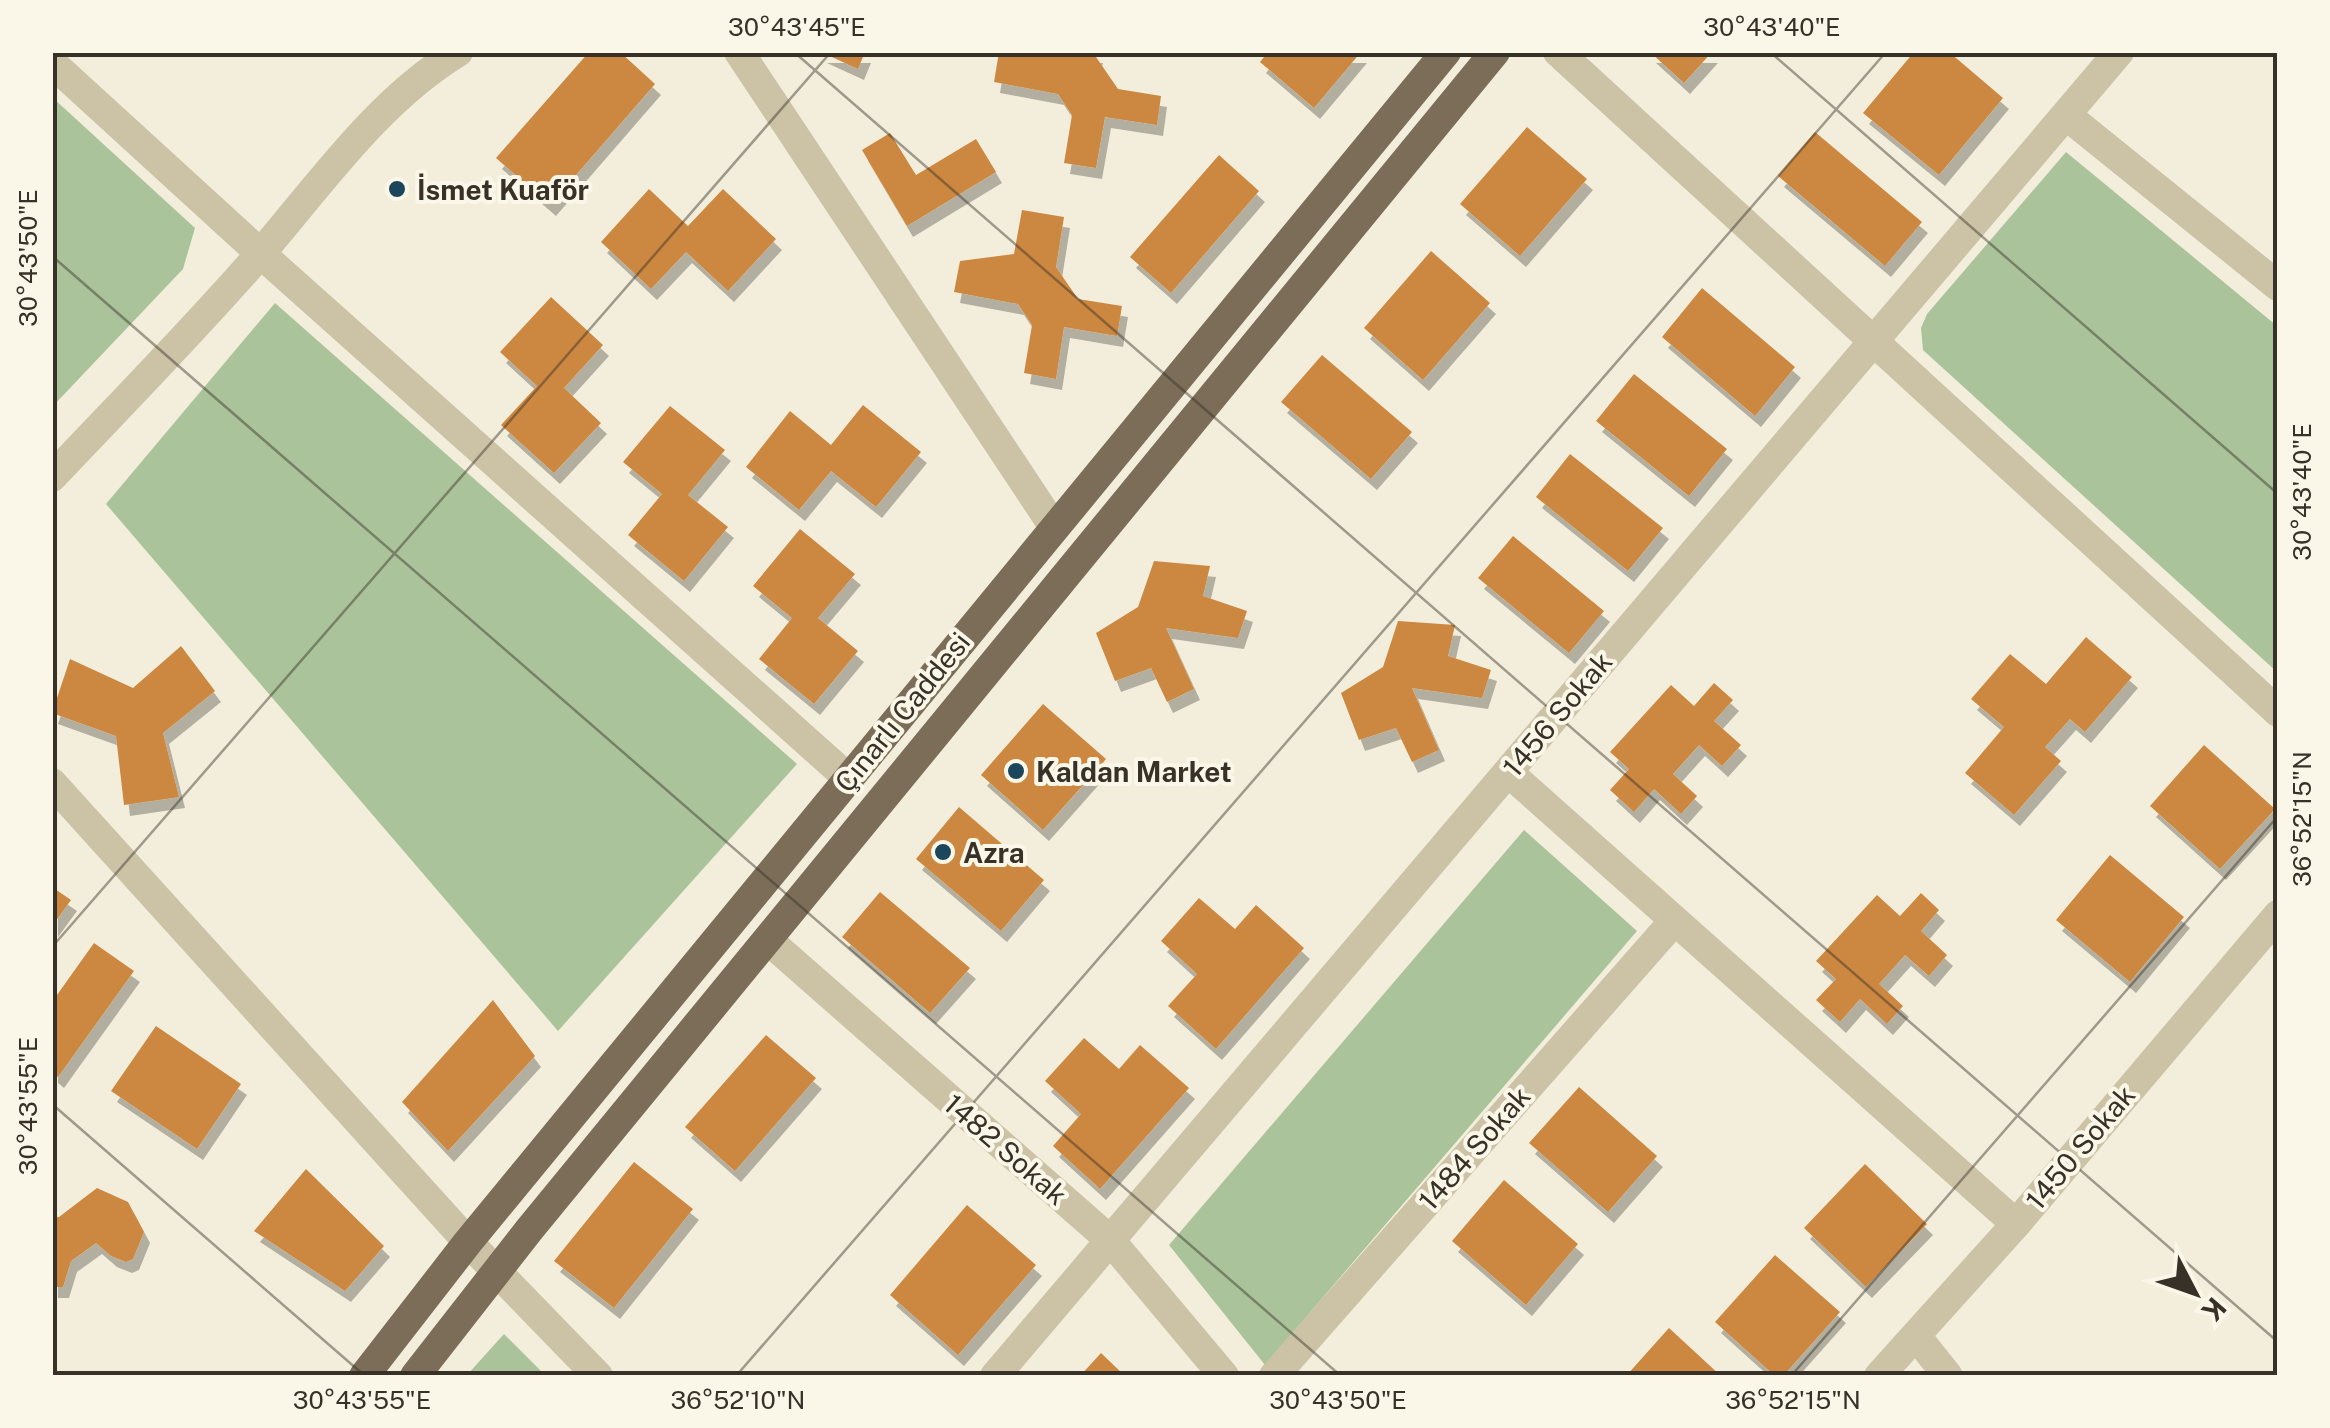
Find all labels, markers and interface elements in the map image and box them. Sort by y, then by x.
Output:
text: 30°43'45"E [728,12,866,42]
text: 30°43'40"E [1703,12,1841,42]
place label: İsmet Kuaför [417,173,589,206]
marker: İsmet Kuaför [386,178,408,200]
text: 30°43'50"E [13,189,43,327]
text: 30°43'40"E [2287,423,2317,561]
street label: Çınarlı Caddesi [828,626,976,798]
street label: 1456 Sokak [1495,645,1619,783]
text: 36°52'15"N [2287,751,2317,887]
place label: Kaldan Market [1036,755,1232,788]
marker: Kaldan Market [1005,760,1027,782]
place label: Azra [963,836,1025,869]
marker: Azra [932,841,954,863]
text: 30°43'55"E [13,1037,43,1175]
street label: 1450 Sokak [2019,1078,2141,1216]
street label: 1484 Sokak [1411,1080,1537,1216]
street label: 1482 Sokak [938,1087,1074,1211]
north arrow [2145,1243,2245,1343]
text: K [2195,1291,2233,1328]
text: 30°43'55"E [293,1385,431,1415]
text: 36°52'10"N [671,1385,805,1415]
text: 30°43'50"E [1269,1385,1407,1415]
text: 36°52'15"N [1725,1385,1861,1415]

